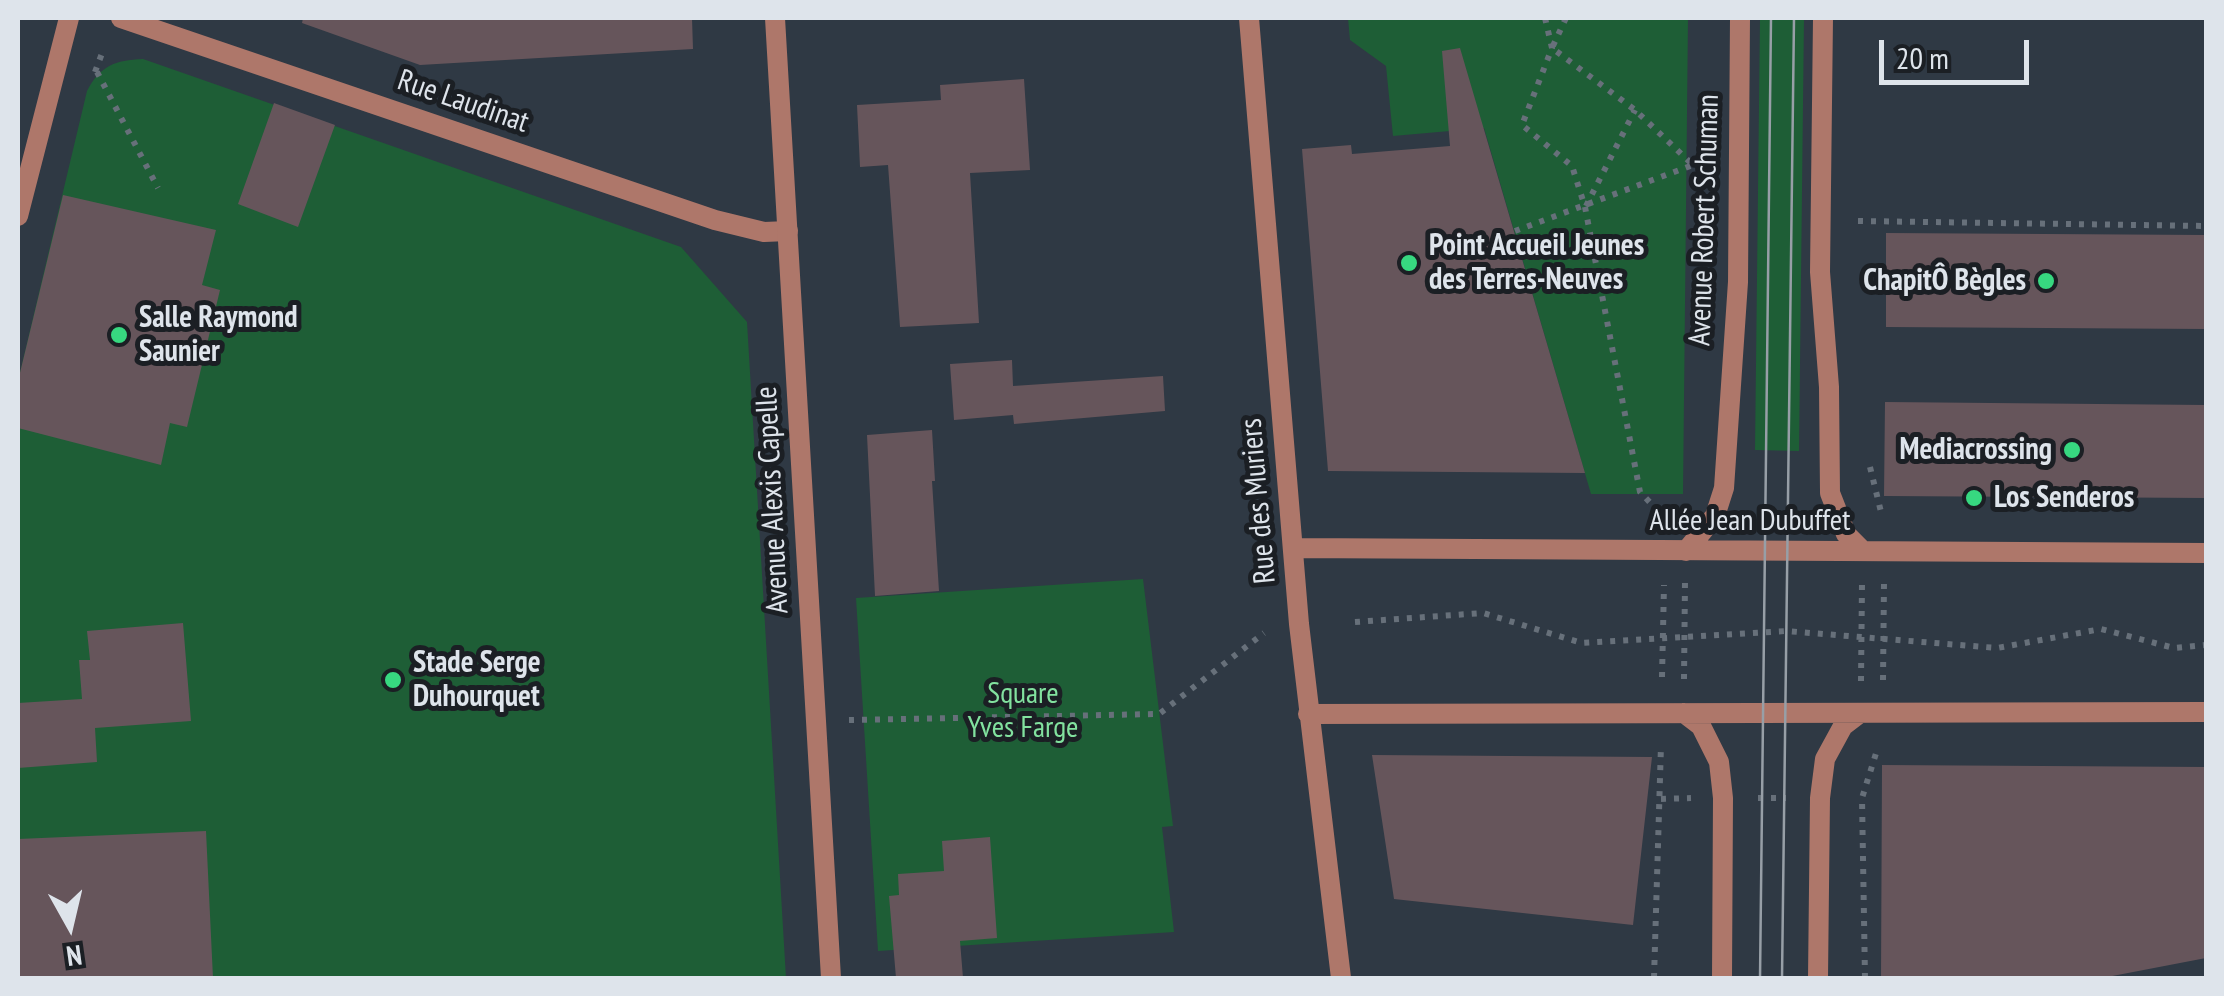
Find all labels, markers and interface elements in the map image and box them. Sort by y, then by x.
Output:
scale bar [1884,20,2034,82]
text: 20 m [1896,38,1949,77]
street label: Rue Laudinat [393,63,533,141]
street label: Avenue Robert Schuman [1683,94,1727,346]
place label: Point Accueil Jeunes des Terres-Neuves [1429,228,1644,298]
marker: Point Accueil Jeunes des Terres-Neuves [1398,252,1420,274]
place label: ChapitÔ Bègles [1863,263,2026,299]
marker: ChapitÔ Bègles [2035,270,2057,292]
place label: Salle Raymond Saunier [139,300,298,370]
marker: Salle Raymond Saunier [108,324,130,346]
street label: Avenue Alexis Capelle [749,385,797,615]
street label: Rue des Muriers [1234,417,1284,585]
place label: Mediacrossing [1900,432,2052,468]
marker: Mediacrossing [2061,439,2083,461]
place label: Los Senderos [1994,480,2134,516]
marker: Los Senderos [1963,487,1985,509]
street label: Allée Jean Dubuffet [1650,503,1850,539]
place label: Stade Serge Duhourquet [413,645,541,716]
marker: Stade Serge Duhourquet [382,669,404,691]
park label: Square Yves Farge [968,676,1078,746]
north arrow [20,876,120,976]
text: N [64,937,84,976]

